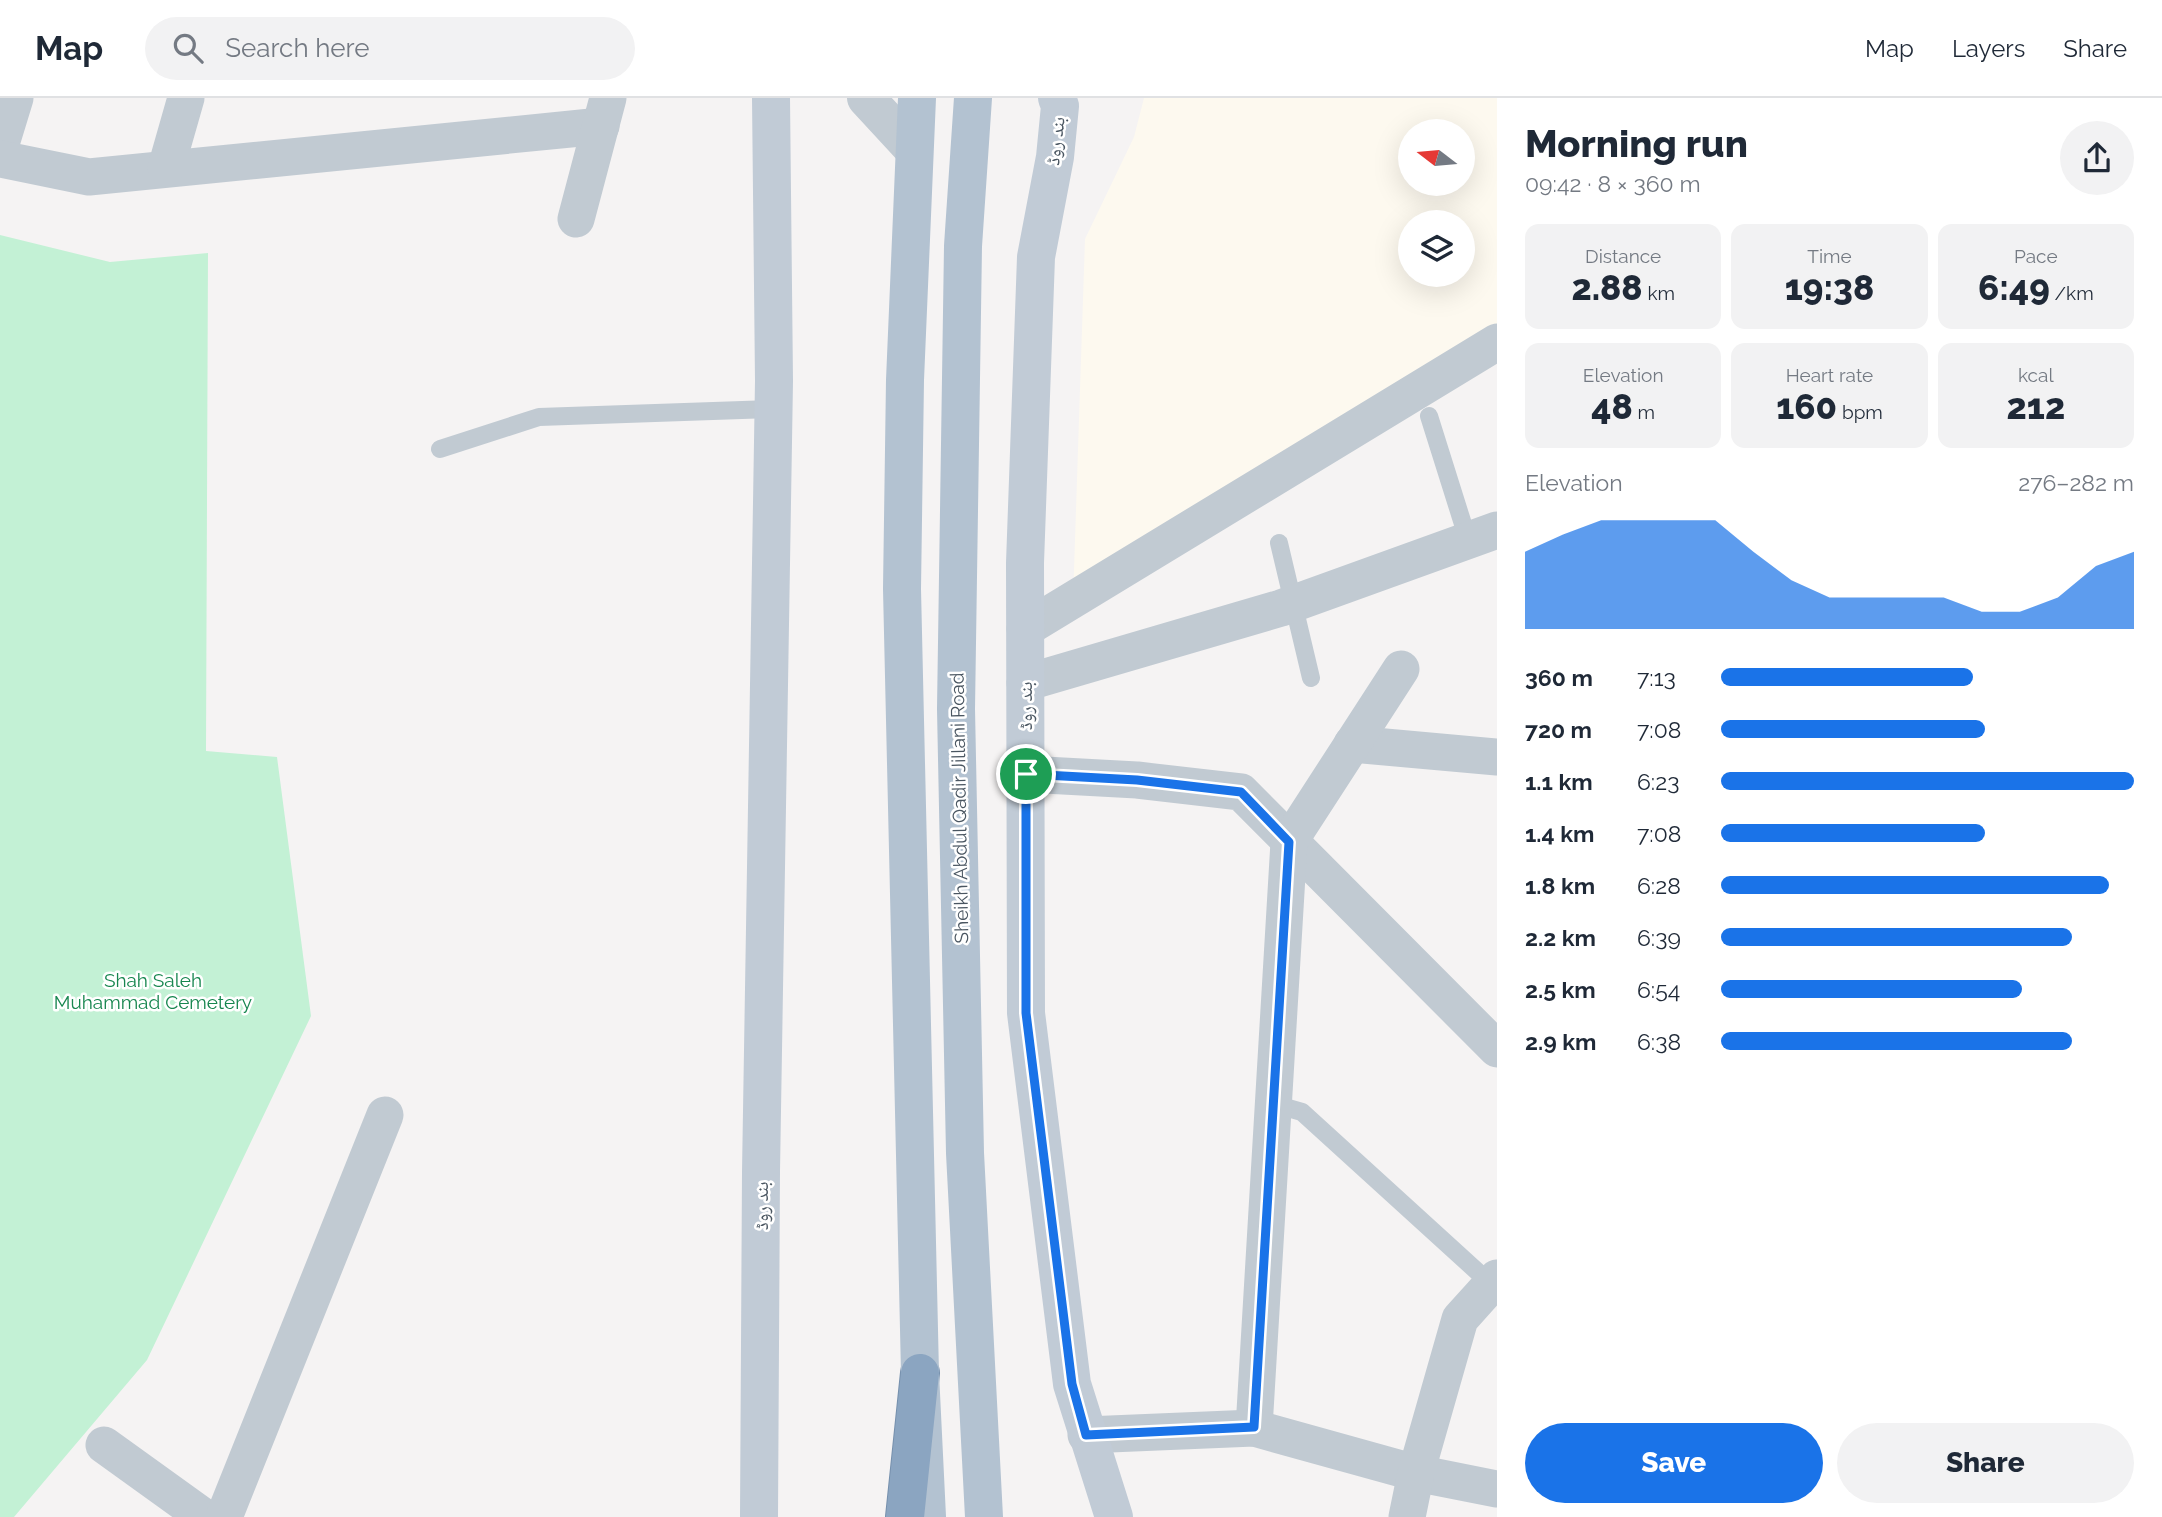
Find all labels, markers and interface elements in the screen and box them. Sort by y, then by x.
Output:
search box [145,17,635,80]
text: Map [35,29,103,68]
icon: search [169,29,207,67]
text: Search here [225,33,370,63]
text: Map [1865,34,1914,63]
text: Layers [1952,34,2025,63]
text: Share [2063,34,2127,63]
street label: بند روڈ [1041,115,1070,167]
north arrow [1398,119,1475,196]
map controls [1398,119,1475,287]
text: Morning run [1525,121,1748,166]
button: share [2060,121,2134,195]
text: 09:42 · 8 × 360 m [1525,170,1701,197]
button: layers [1398,210,1475,287]
text: Distance [1585,245,1661,267]
text: Time [1807,245,1852,267]
text: Pace [2014,245,2058,267]
text: 2.88 [1571,267,1643,308]
text: 19:38 [1785,267,1874,308]
text: 6:49 [1978,267,2050,308]
text: km [1643,282,1675,304]
text: /km [2050,282,2094,304]
text: Elevation [1583,364,1664,386]
text: Heart rate [1786,364,1873,386]
text: kcal [2018,364,2054,386]
text: 48 [1591,386,1633,427]
text: 160 [1776,386,1837,427]
text: 212 [2006,386,2065,427]
text: m [1633,401,1655,423]
text: bpm [1837,401,1883,423]
text: Elevation [1525,469,1623,496]
text: 276–282 m [2018,469,2134,496]
text: 360 m [1525,664,1593,691]
text: 7:13 [1637,664,1676,691]
street label: Sheikh Abdul Qadir Jillani Road [946,672,972,944]
street label: بند روڈ [1014,682,1037,730]
text: 720 m [1525,716,1592,743]
text: 7:08 [1637,716,1681,743]
pin [996,744,1056,804]
icon: arrive [1007,755,1045,793]
text: 1.1 km [1525,768,1593,795]
text: 6:23 [1637,768,1679,795]
text: 1.4 km [1525,820,1594,847]
text: 7:08 [1637,820,1681,847]
text: 1.8 km [1525,872,1595,899]
text: 6:28 [1637,872,1681,899]
text: 2.2 km [1525,924,1596,951]
text: 6:39 [1637,924,1681,951]
park label: Shah Saleh Muhammad Cemetery [54,969,252,1013]
text: 2.5 km [1525,976,1596,1003]
text: 6:54 [1637,976,1680,1003]
text: 2.9 km [1525,1028,1596,1055]
text: 6:38 [1637,1028,1681,1055]
street label: بند روڈ [750,1182,773,1230]
button: Save [1525,1423,1823,1503]
button: Share [1837,1423,2134,1503]

